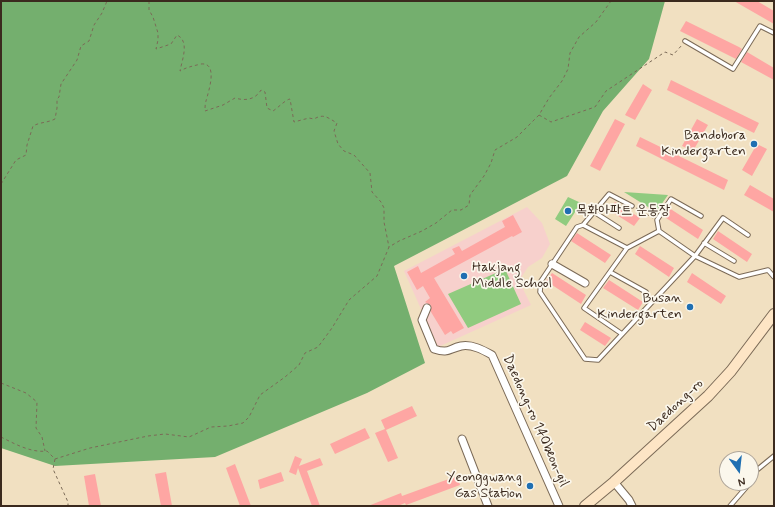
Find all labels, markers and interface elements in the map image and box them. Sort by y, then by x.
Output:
place label: Bandobora Kindergarten [661,128,746,160]
marker: Bandobora Kindergarten [749,139,759,149]
place label: 목화아파트 운동장 [576,203,670,219]
marker: 목화아파트 운동장 [563,206,573,216]
place label: Hakjang Middle School [472,260,552,292]
marker: Hakjang Middle School [459,271,469,281]
place label: Busan Kindergarten [597,291,682,324]
marker: Busan Kindergarten [685,302,695,312]
street label: Daedong-ro 140beon-gil [498,352,572,490]
street label: Daedong-ro [645,376,707,436]
north arrow [719,451,759,491]
place label: Yeonggwang Gas Station [446,470,522,502]
text: N [737,474,747,489]
marker: Yeonggwang Gas Station [525,481,535,491]

